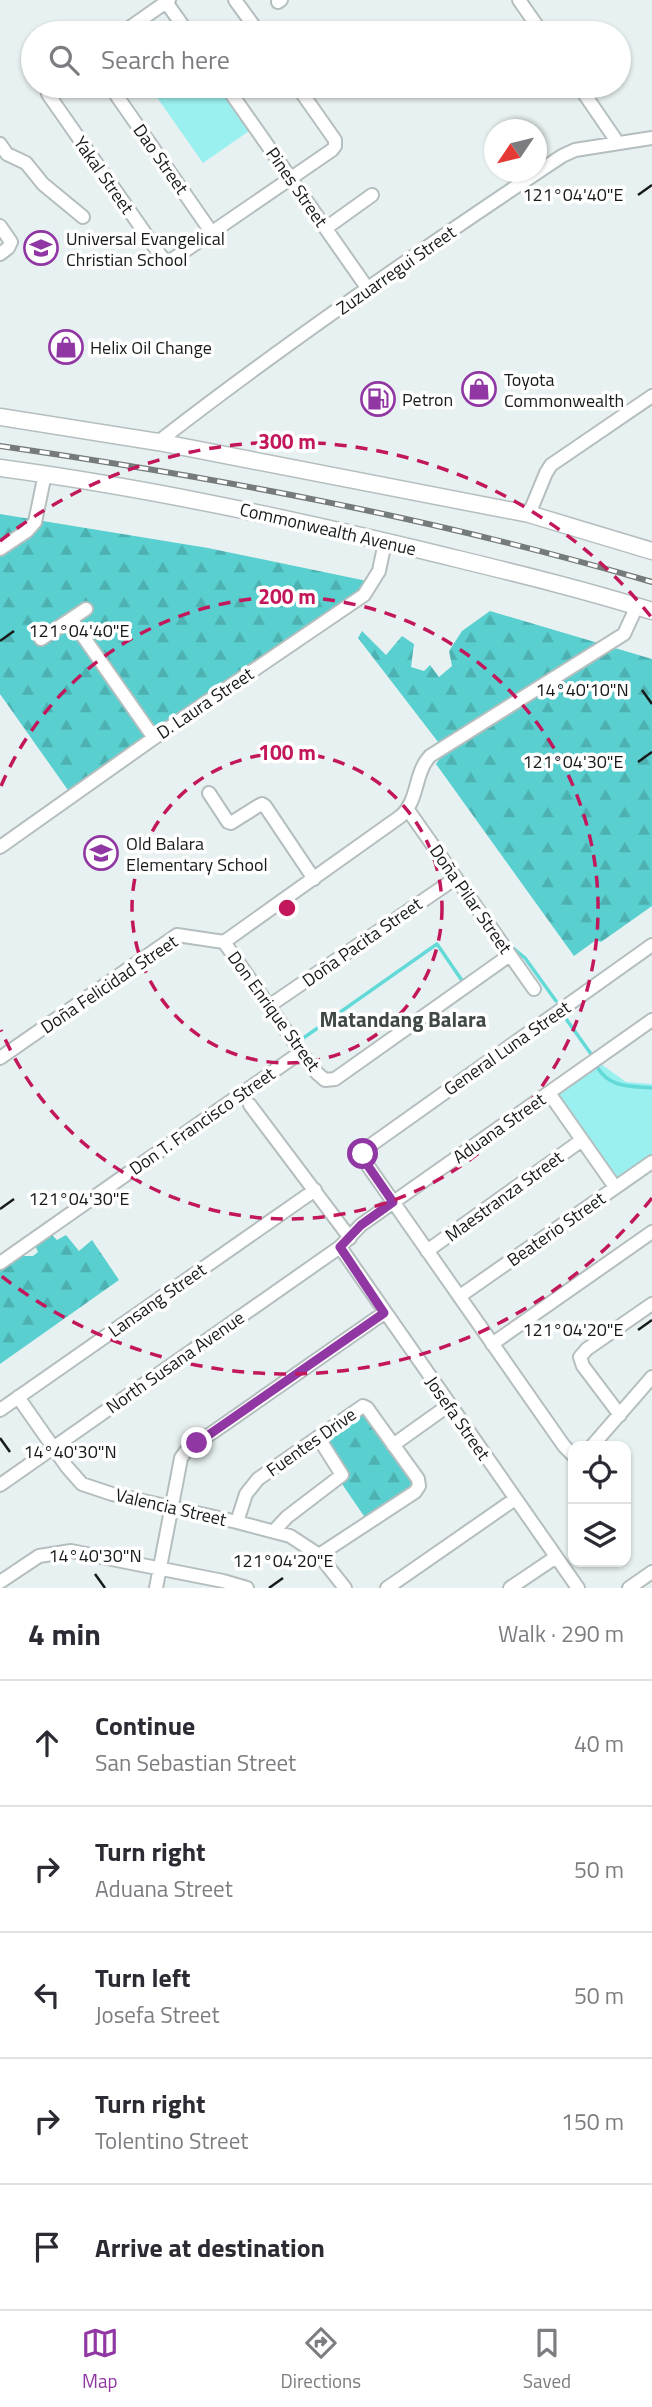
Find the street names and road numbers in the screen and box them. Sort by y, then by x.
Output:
street label: Dao Street [127,118,196,200]
street label: Yakal Street [67,131,141,220]
street label: Pines Street [260,142,335,233]
street label: Zuzuarregui Street [331,218,462,321]
street label: Commonwealth Avenue [237,496,419,562]
street label: D. Laura Street [151,660,260,746]
street label: Doña Pilar Street [423,839,519,960]
street label: Doña Pacita Street [297,890,428,993]
street label: Doña Felicidad Street [35,928,184,1040]
street label: Don Enrique Street [221,945,327,1077]
street label: General Luna Street [438,994,577,1102]
street label: Don T. Francisco Street [124,1060,281,1182]
street label: Aduana Street [447,1086,551,1170]
street label: Maestranza Street [439,1143,569,1248]
street label: Beaterio Street [501,1185,611,1273]
street label: Lansang Street [103,1256,212,1344]
street label: North Susana Avenue [100,1304,250,1420]
street label: Josefa Street [419,1370,497,1466]
street label: Fuentes Drive [260,1401,362,1483]
street label: Valencia Street [113,1481,230,1533]

